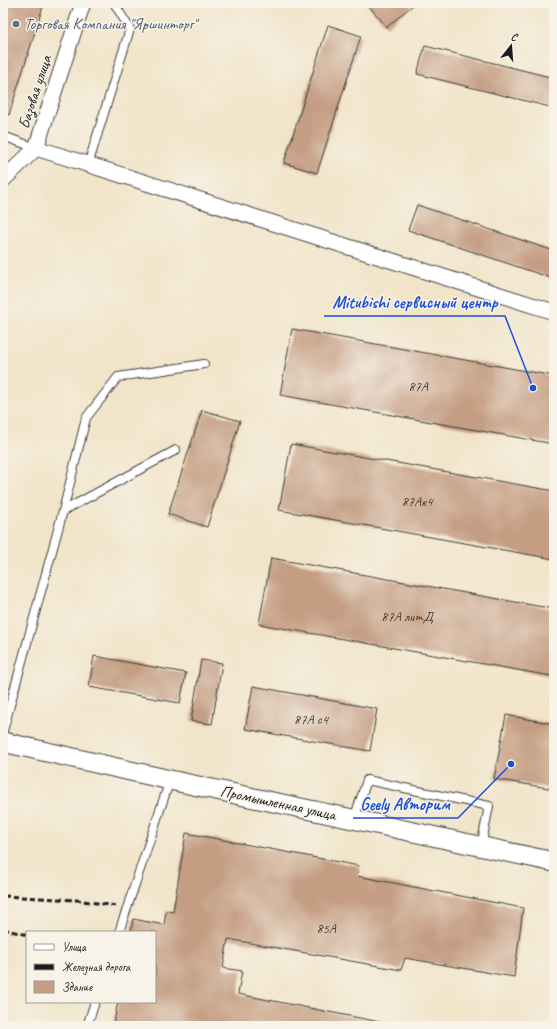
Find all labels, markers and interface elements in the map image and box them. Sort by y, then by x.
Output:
place label: Торговая Компания "Яршинторг" [24,14,200,34]
marker: Торговая Компания "Яршинторг" [11,19,21,29]
north arrow [491,26,531,66]
text: С [509,29,520,44]
street label: Базовая улица [14,52,57,131]
callout: Mitubishi сервисный центр [324,287,505,316]
text: Mitubishi сервисный центр [333,292,499,313]
house number: 87А [408,378,429,395]
house number: 87Ак4 [402,493,434,510]
house number: 87А литД [381,608,435,625]
house number: 87А с4 [294,711,330,728]
street label: Промышленная улица [218,781,339,825]
callout: Geely Авторим [353,789,458,818]
text: Geely Авторим [360,794,451,815]
house number: 85А [316,920,337,937]
legend [26,931,156,1003]
text: Улица [62,939,87,955]
text: Железная дорога [62,959,131,975]
text: Здание [62,979,93,995]

